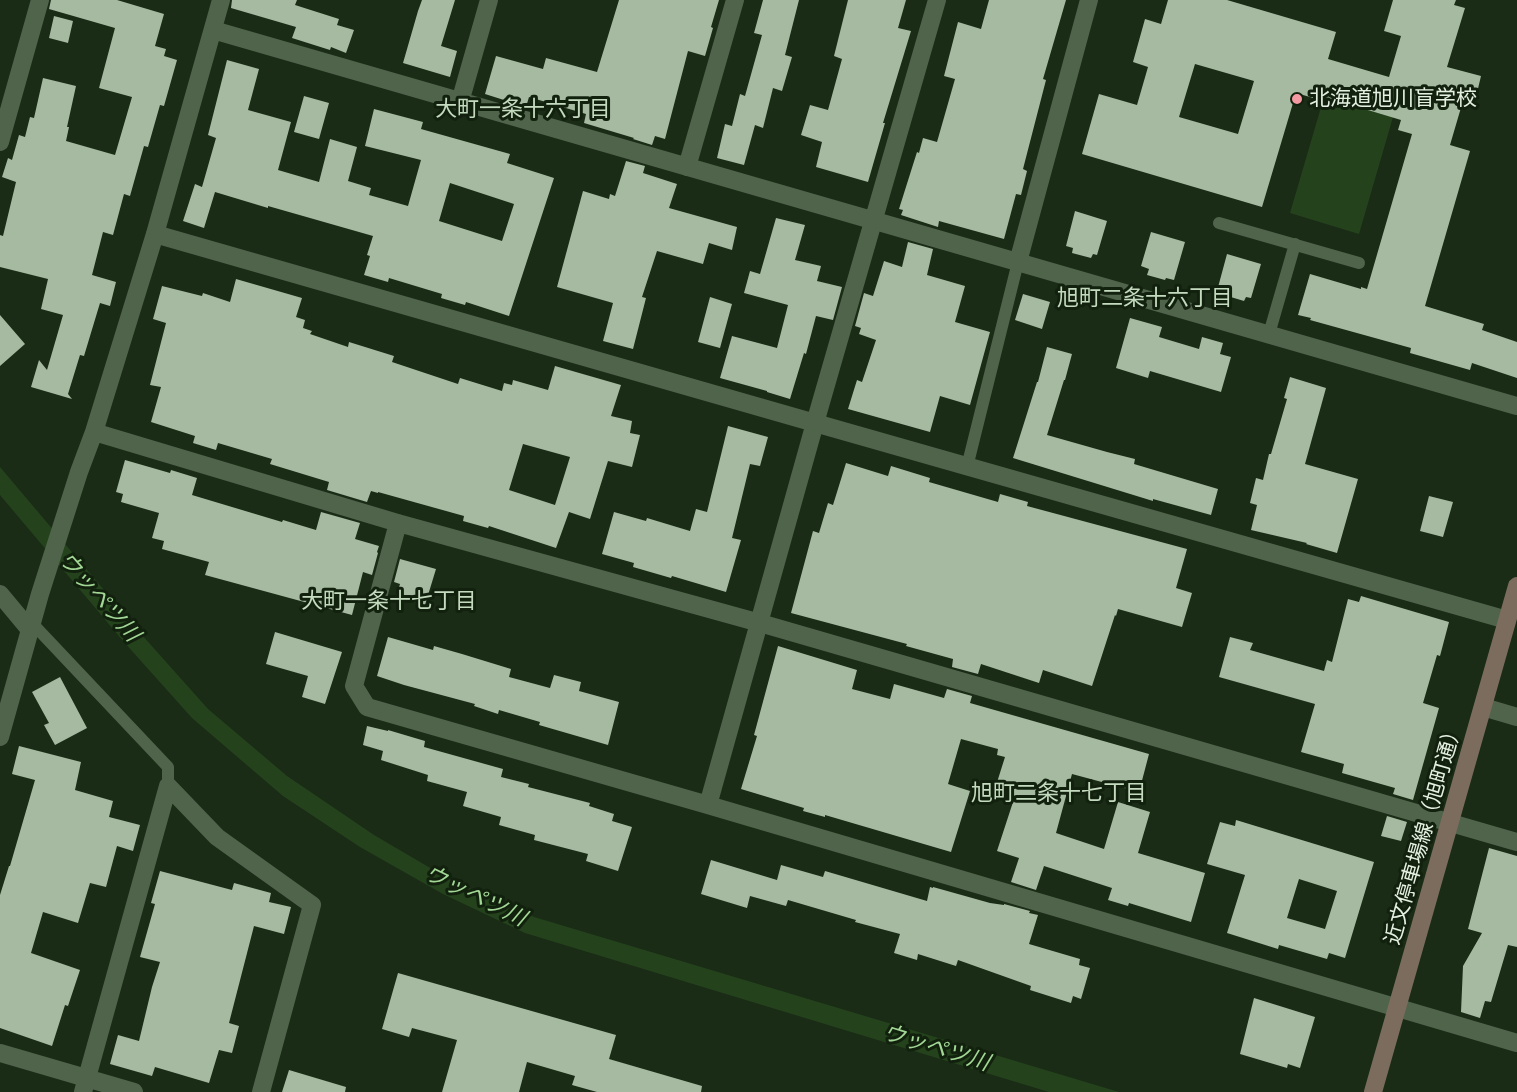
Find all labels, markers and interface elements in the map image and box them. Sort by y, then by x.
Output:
place label: 北海道旭川盲学校 [1309,86,1477,112]
marker: 北海道旭川盲学校 [1290,92,1304,106]
district label: 大町一条十六丁目 [435,96,611,122]
district label: 旭町二条十六丁目 [1057,285,1233,311]
water label: ウッペツ川 [53,547,145,647]
district label: 大町一条十七丁目 [301,588,477,614]
street label: 近文停車場線（旭町通） [1380,719,1468,947]
district label: 旭町二条十七丁目 [971,780,1147,806]
water label: ウッペツ川 [420,860,530,932]
water label: ウッペツ川 [880,1019,992,1077]

